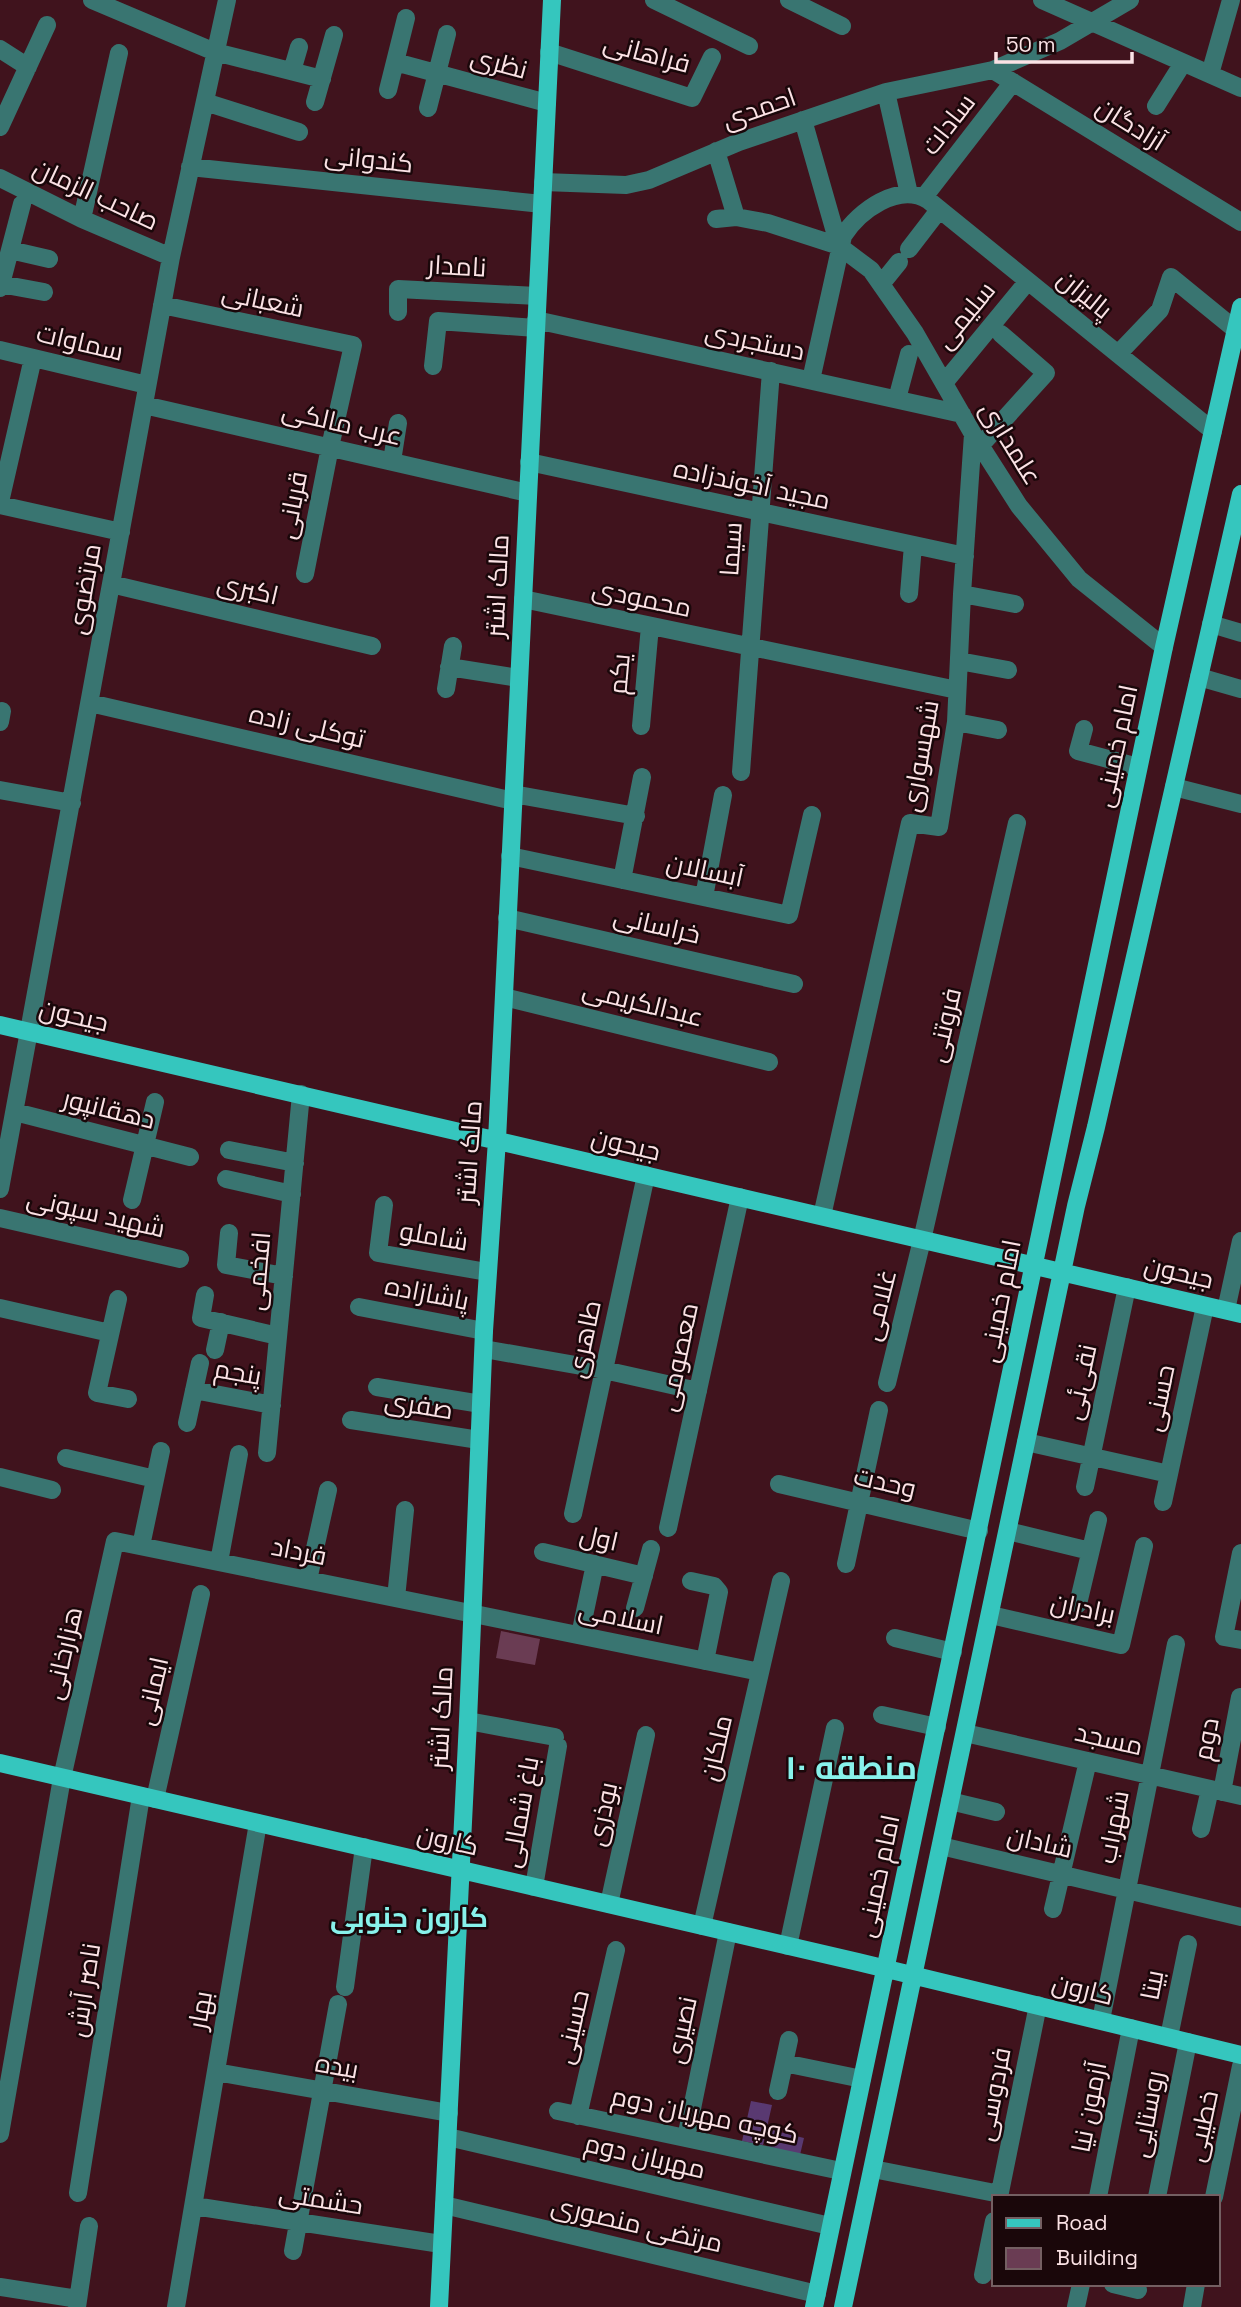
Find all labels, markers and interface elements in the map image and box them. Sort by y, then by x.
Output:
scale bar [996,21,1132,65]
street label: فراهانی [600,25,694,81]
text: 50 m [1006,31,1056,58]
street label: نظری [467,39,531,87]
street label: احمدی [717,80,801,136]
street label: سادات [913,86,983,162]
street label: آزادگان [1090,89,1172,159]
street label: کندوانی [323,137,415,181]
street label: صاحب الزمان [28,150,164,238]
street label: نامدار [425,247,487,285]
street label: پالیزان [1050,261,1120,327]
street label: سلیمی [927,274,1003,356]
street label: شعبانی [219,275,307,325]
street label: دستجردی [702,314,808,368]
street label: سماوات [33,315,127,369]
street label: عرب مالکی [279,393,405,453]
street label: علمداری [972,395,1050,491]
street label: مجید آخوندزاده [670,451,834,517]
street label: قربانی [269,468,315,542]
street label: سیما [712,521,750,577]
street label: مالک اشتر [477,533,517,641]
street label: مرتضوی [59,541,109,637]
street label: اکبری [214,565,282,613]
street label: محمودی [589,571,695,625]
street label: یکم [600,652,639,696]
street label: امام خمینی [1086,682,1147,811]
street label: توکلی زاده [246,696,368,756]
street label: شهسواری [893,697,947,815]
street label: آبسالان [663,845,747,895]
street label: خراسانی [610,899,704,951]
street label: عبدالکریمی [579,972,707,1034]
street label: فروتنی [919,984,969,1066]
street label: جیحون [36,991,112,1039]
street label: دهقانپور [57,1081,159,1137]
street label: مالک اشتر [448,1099,490,1207]
street label: جیحون [588,1120,664,1168]
street label: شهید سپونی [23,1181,169,1245]
street label: شاملو [397,1213,471,1259]
street label: افخمی [238,1230,278,1312]
street label: امام خمینی [971,1237,1030,1366]
street label: جیحون [1141,1248,1217,1296]
street label: غلامی [854,1266,904,1344]
street label: پاشازاده [382,1268,472,1318]
street label: طاهری [559,1297,609,1381]
street label: معصومی [650,1300,706,1414]
street label: نقی‌ئی [1055,1341,1105,1423]
street label: پنجم [212,1351,264,1394]
street label: حسنی [1135,1361,1183,1435]
street label: صفری [382,1383,456,1427]
street label: وحدت [850,1458,920,1506]
street label: اول [576,1517,622,1559]
street label: فرداد [268,1529,330,1573]
street label: برادران [1047,1585,1119,1631]
street label: اسلامی [576,1591,666,1643]
street label: هزارخانی [36,1603,90,1703]
street label: ایمانی [128,1654,176,1728]
street label: مالک اشتر [421,1665,461,1773]
street label: ملکان [692,1712,740,1784]
street label: مسجد [1072,1715,1146,1763]
street label: دوم [1185,1715,1228,1764]
district label: منطقه ۱۰ [785,1747,917,1789]
street label: باغ شمالی [493,1754,547,1870]
street label: بوذری [579,1779,625,1849]
street label: شهراب [1089,1787,1137,1867]
street label: امام خمینی [848,1812,909,1941]
street label: کارون [414,1816,482,1864]
street label: شادان [1004,1818,1076,1866]
district label: کارون جنوبی [330,1899,488,1935]
street label: ناصر آرش [60,1940,108,2040]
street label: کارون [1049,1965,1117,2013]
street label: بیتا [1132,1967,1172,2003]
street label: حسینی [547,1987,597,2067]
street label: بهار [180,1988,220,2034]
street label: نصیری [657,1993,705,2067]
street label: فردوسی [967,2044,1019,2144]
street label: بیده [313,2045,361,2087]
street label: آزمون نیا [1064,2059,1114,2155]
street label: روستایی [1122,2068,1172,2160]
street label: کوچه مهربان دوم [608,2079,802,2152]
street label: خطیبی [1178,2087,1226,2165]
street label: مهربان دوم [581,2126,709,2187]
street label: حشمتی [276,2176,366,2222]
street label: مرتضی منصوری [548,2188,726,2260]
legend [992,2195,1220,2286]
text: Road [1056,2209,1108,2236]
text: Building [1056,2244,1138,2271]

